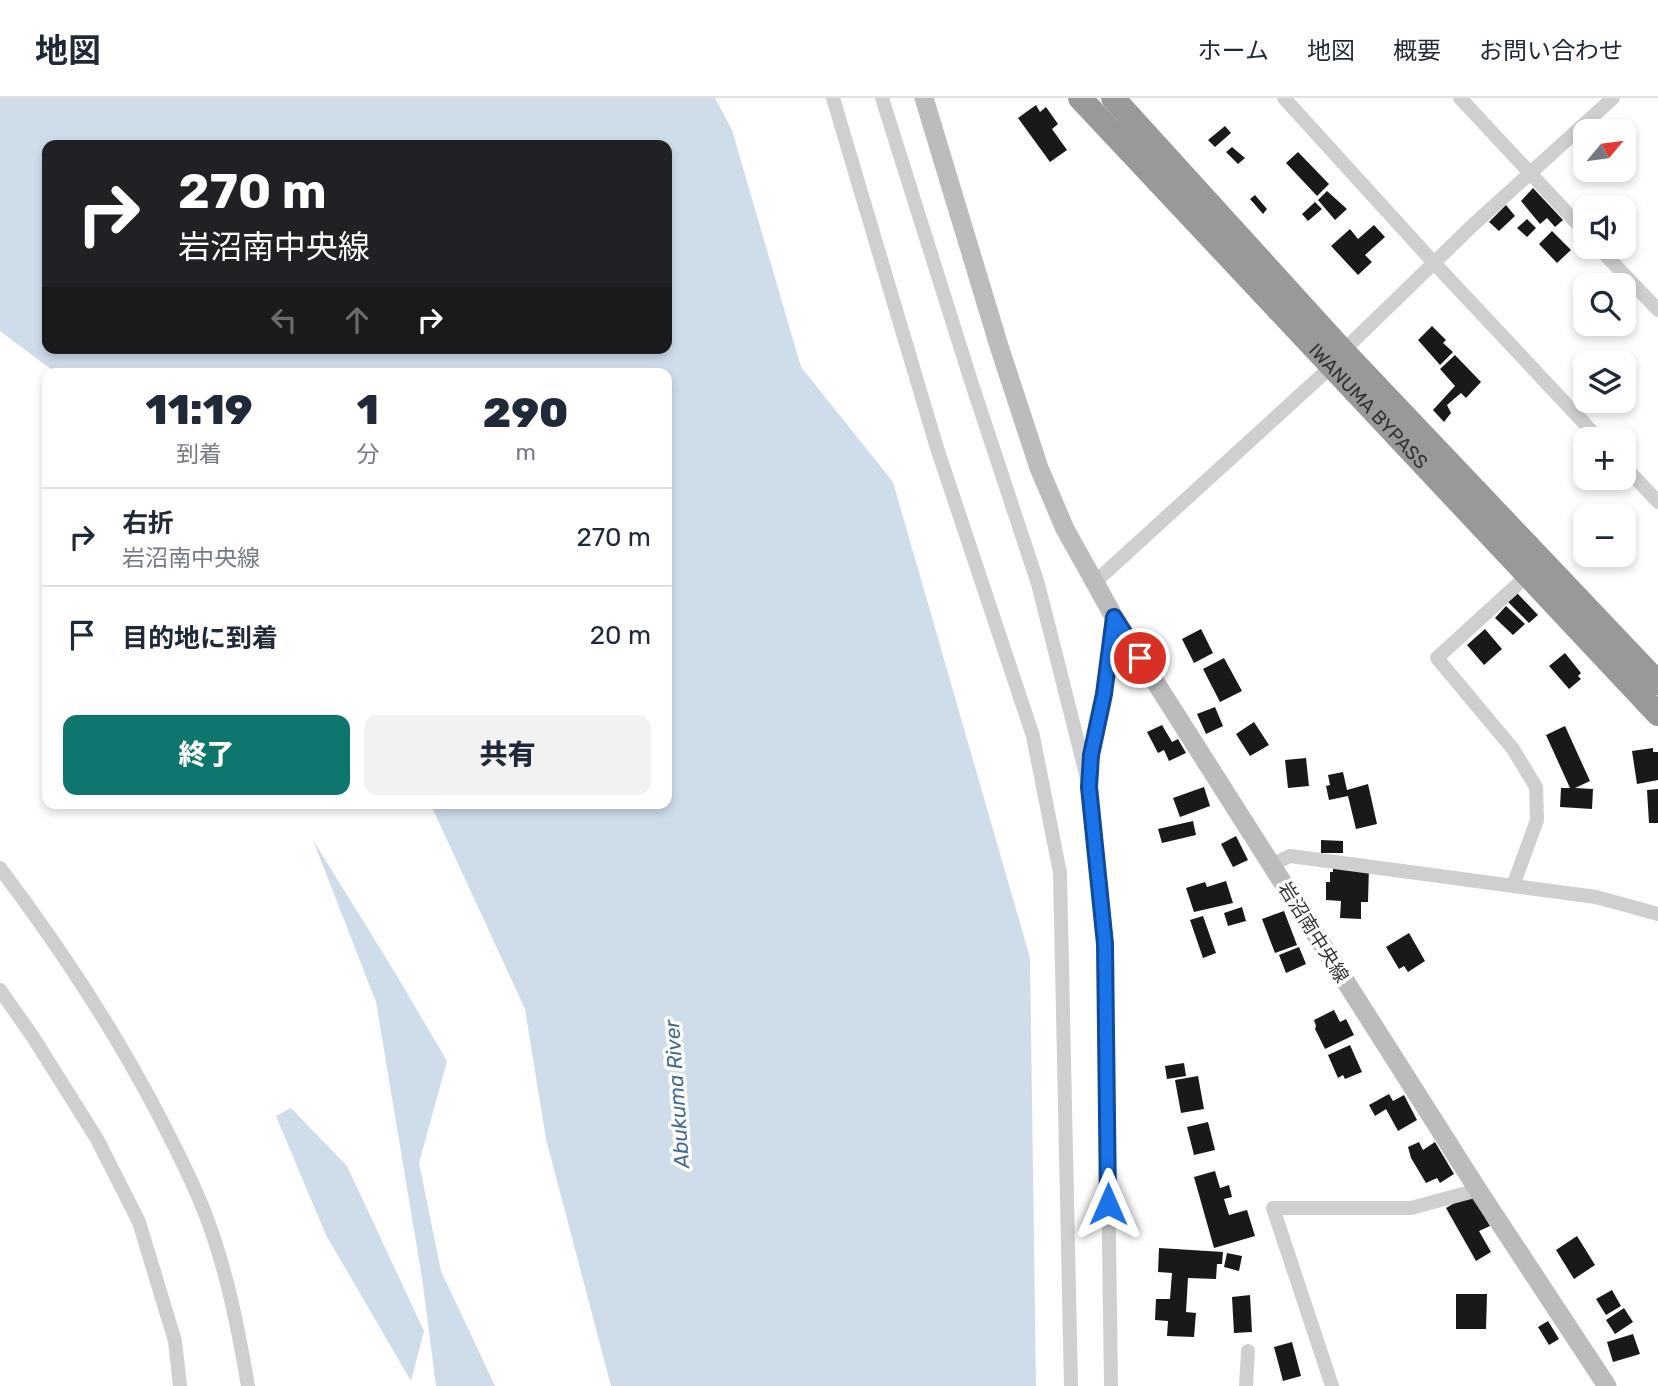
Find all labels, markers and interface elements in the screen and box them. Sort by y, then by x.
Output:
text: 地図 [35,31,101,70]
text: ホーム [1198,37,1269,65]
text: 地図 [1307,37,1355,65]
text: 概要 [1393,37,1441,65]
text: お問い合わせ [1479,37,1623,65]
north arrow [1573,119,1636,182]
map controls [1573,119,1636,567]
text: 270 m [178,162,327,220]
icon: right [63,168,154,259]
button: sound [1573,196,1636,259]
text: 岩沼南中央線 [178,228,370,266]
button: search [1573,273,1636,336]
icon: left [265,301,303,339]
icon: ahead [338,301,376,339]
icon: right [411,301,449,339]
street label: IWANUMA BYPASS [1304,339,1433,474]
button: layers [1573,350,1636,413]
text: 11:19 [146,385,253,435]
text: 1 [357,385,379,435]
text: 290 [483,388,568,438]
button: + [1573,427,1636,490]
text: m [515,438,536,466]
text: 到着 [176,440,222,468]
text: 分 [356,440,379,468]
button: − [1573,504,1636,567]
text: 右折 [122,508,174,539]
icon: right [63,518,101,556]
text: 270 m [576,522,651,553]
text: 岩沼南中央線 [122,544,260,572]
icon: arrive [63,616,101,654]
text: 20 m [590,620,651,651]
text: 目的地に到着 [122,623,278,654]
pin [1110,628,1170,688]
icon: arrive [1121,639,1159,677]
button: 終了 [63,715,350,795]
button: 共有 [364,715,651,795]
street label: 岩沼南中央線 [1274,878,1354,987]
water label: Abukuma River [659,1018,694,1170]
position arrow [1071,1167,1145,1241]

